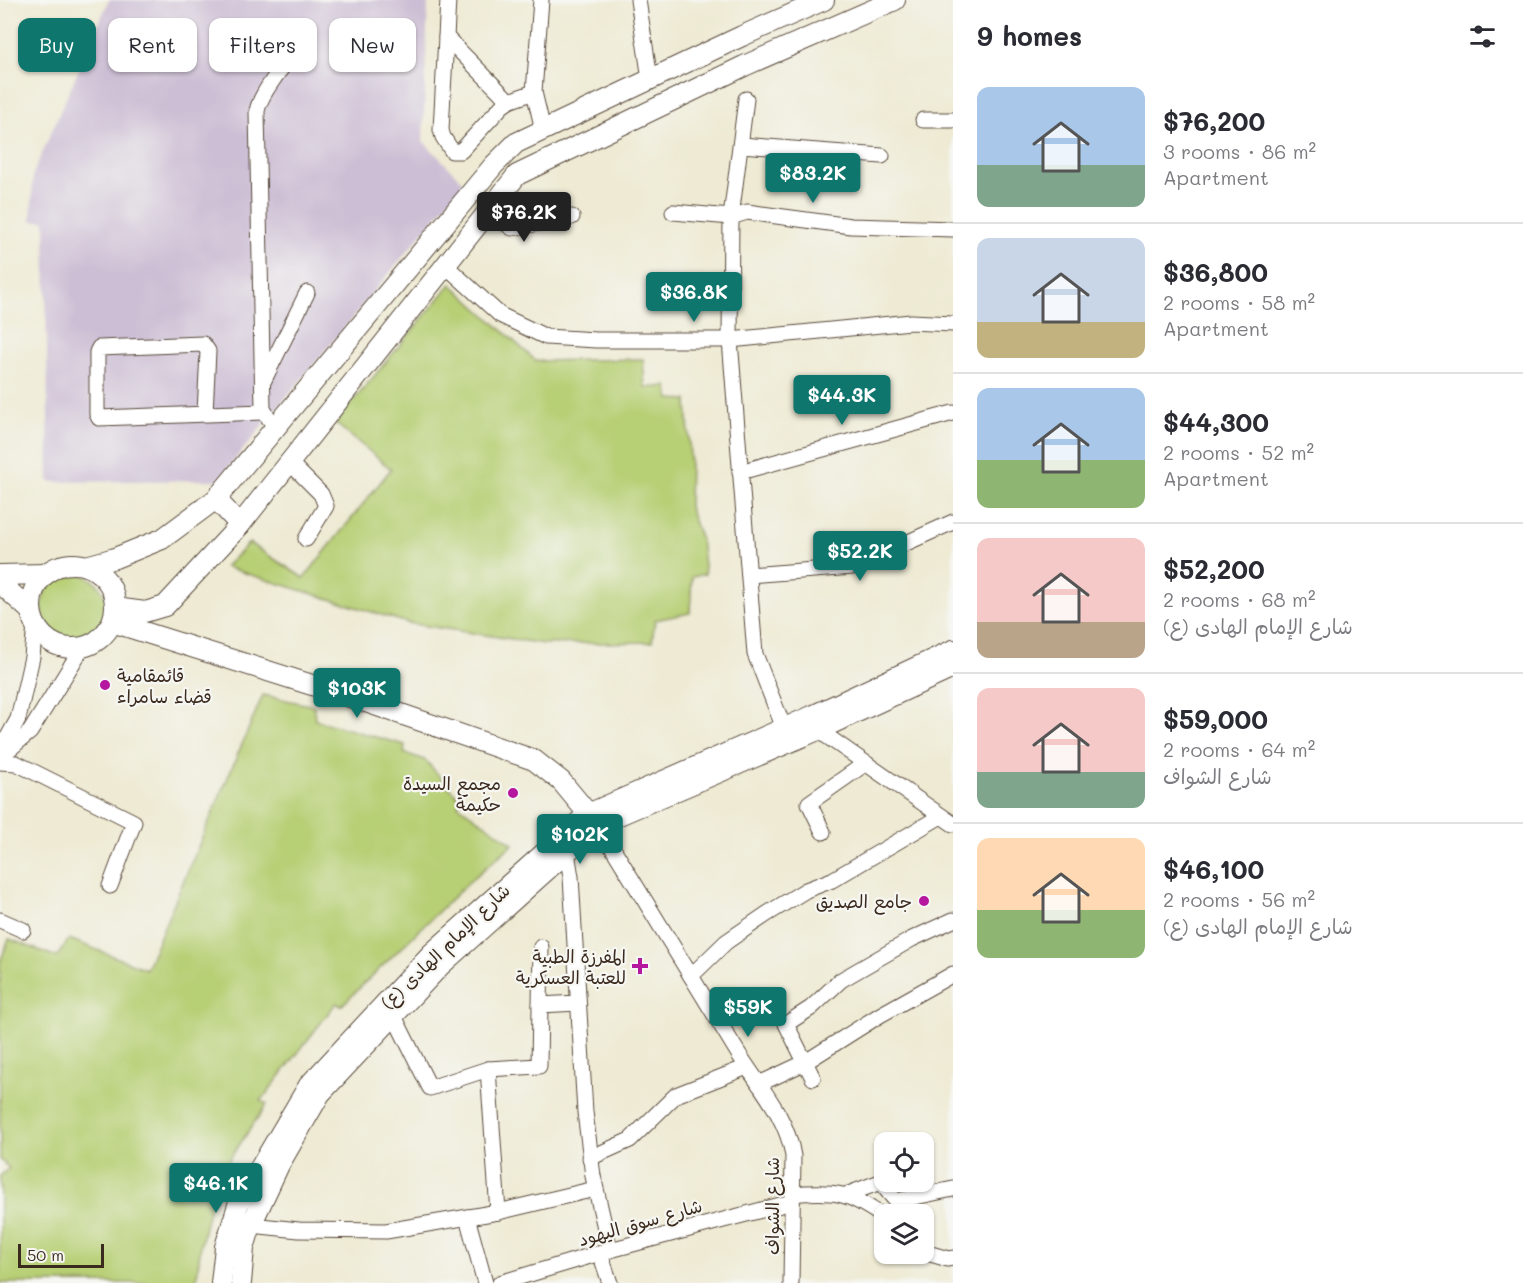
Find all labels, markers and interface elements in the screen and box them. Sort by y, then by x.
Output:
chip: Buy [18,18,96,72]
chip: Rent [108,18,197,72]
chip: Filters [209,18,317,72]
chip: New [329,18,416,72]
text: 9 homes [977,19,1082,53]
icon: filters [1466,20,1499,53]
text: $76,200 [1163,104,1265,138]
icon: home [1025,111,1097,183]
text: 3 rooms · 86 m² [1163,138,1316,164]
pin: $83.2K [764,153,862,204]
text: $83.2K [779,159,847,185]
text: Apartment [1163,164,1269,190]
pin: $76.2K [475,192,573,243]
text: $76.2K [491,198,557,224]
text: $36,800 [1163,255,1268,289]
icon: home [1025,262,1097,334]
pin: $36.8K [645,272,743,323]
text: $36.8K [660,278,728,304]
text: 2 rooms · 58 m² [1163,289,1315,315]
text: Apartment [1163,315,1269,341]
pin: $44.3K [793,375,891,426]
text: $44.3K [807,381,877,407]
text: $44,300 [1163,405,1269,439]
icon: home [1025,412,1097,484]
text: 2 rooms · 52 m² [1163,439,1314,465]
text: Apartment [1163,465,1269,491]
pin: $52.2K [811,531,909,582]
text: $52.2K [827,537,893,563]
text: $52,200 [1163,552,1265,586]
icon: home [1025,562,1097,634]
text: 2 rooms · 68 m² [1163,586,1316,612]
text: شارع الإمام الهادی (ع) [1163,613,1353,639]
place label: قائمقامية قضاء سامراء [117,663,212,708]
pin: $103K [315,668,399,719]
text: $103K [327,674,387,700]
marker: قائمقامية قضاء سامراء [98,678,112,692]
text: $59,000 [1163,702,1268,736]
icon: home [1025,712,1097,784]
text: 2 rooms · 64 m² [1163,736,1315,762]
text: شارع الشواف [1163,763,1272,789]
place label: مجمع السيدة حكيمة [403,771,501,816]
marker: مجمع السيدة حكيمة [506,786,520,800]
pin: $102K [538,814,622,865]
text: $102K [551,820,609,846]
text: $46,100 [1163,852,1264,886]
icon: home [1025,862,1097,934]
street label: شارع الإمام الهادی (ع) [375,878,517,1016]
text: 2 rooms · 56 m² [1163,886,1315,912]
place label: جامع الصديق [816,889,912,915]
marker: جامع الصديق [917,894,931,908]
text: شارع الإمام الهادی (ع) [1163,913,1353,939]
place label: المفرزة الطبية للعتبة العسكرية [516,944,626,989]
marker: المفرزة الطبية للعتبة العسكرية [631,957,649,975]
pin: $59K [712,987,784,1038]
text: $59K [723,993,773,1019]
map controls [874,1132,934,1264]
button: locate [874,1132,934,1192]
street label: شارع الشواف [760,1157,785,1255]
pin: $46.1K [167,1163,265,1214]
text: $46.1K [183,1169,249,1195]
street label: شارع سوق اليهود [575,1193,705,1252]
button: layers [874,1204,934,1264]
scale bar [18,1241,104,1268]
text: 50 m [27,1244,64,1265]

